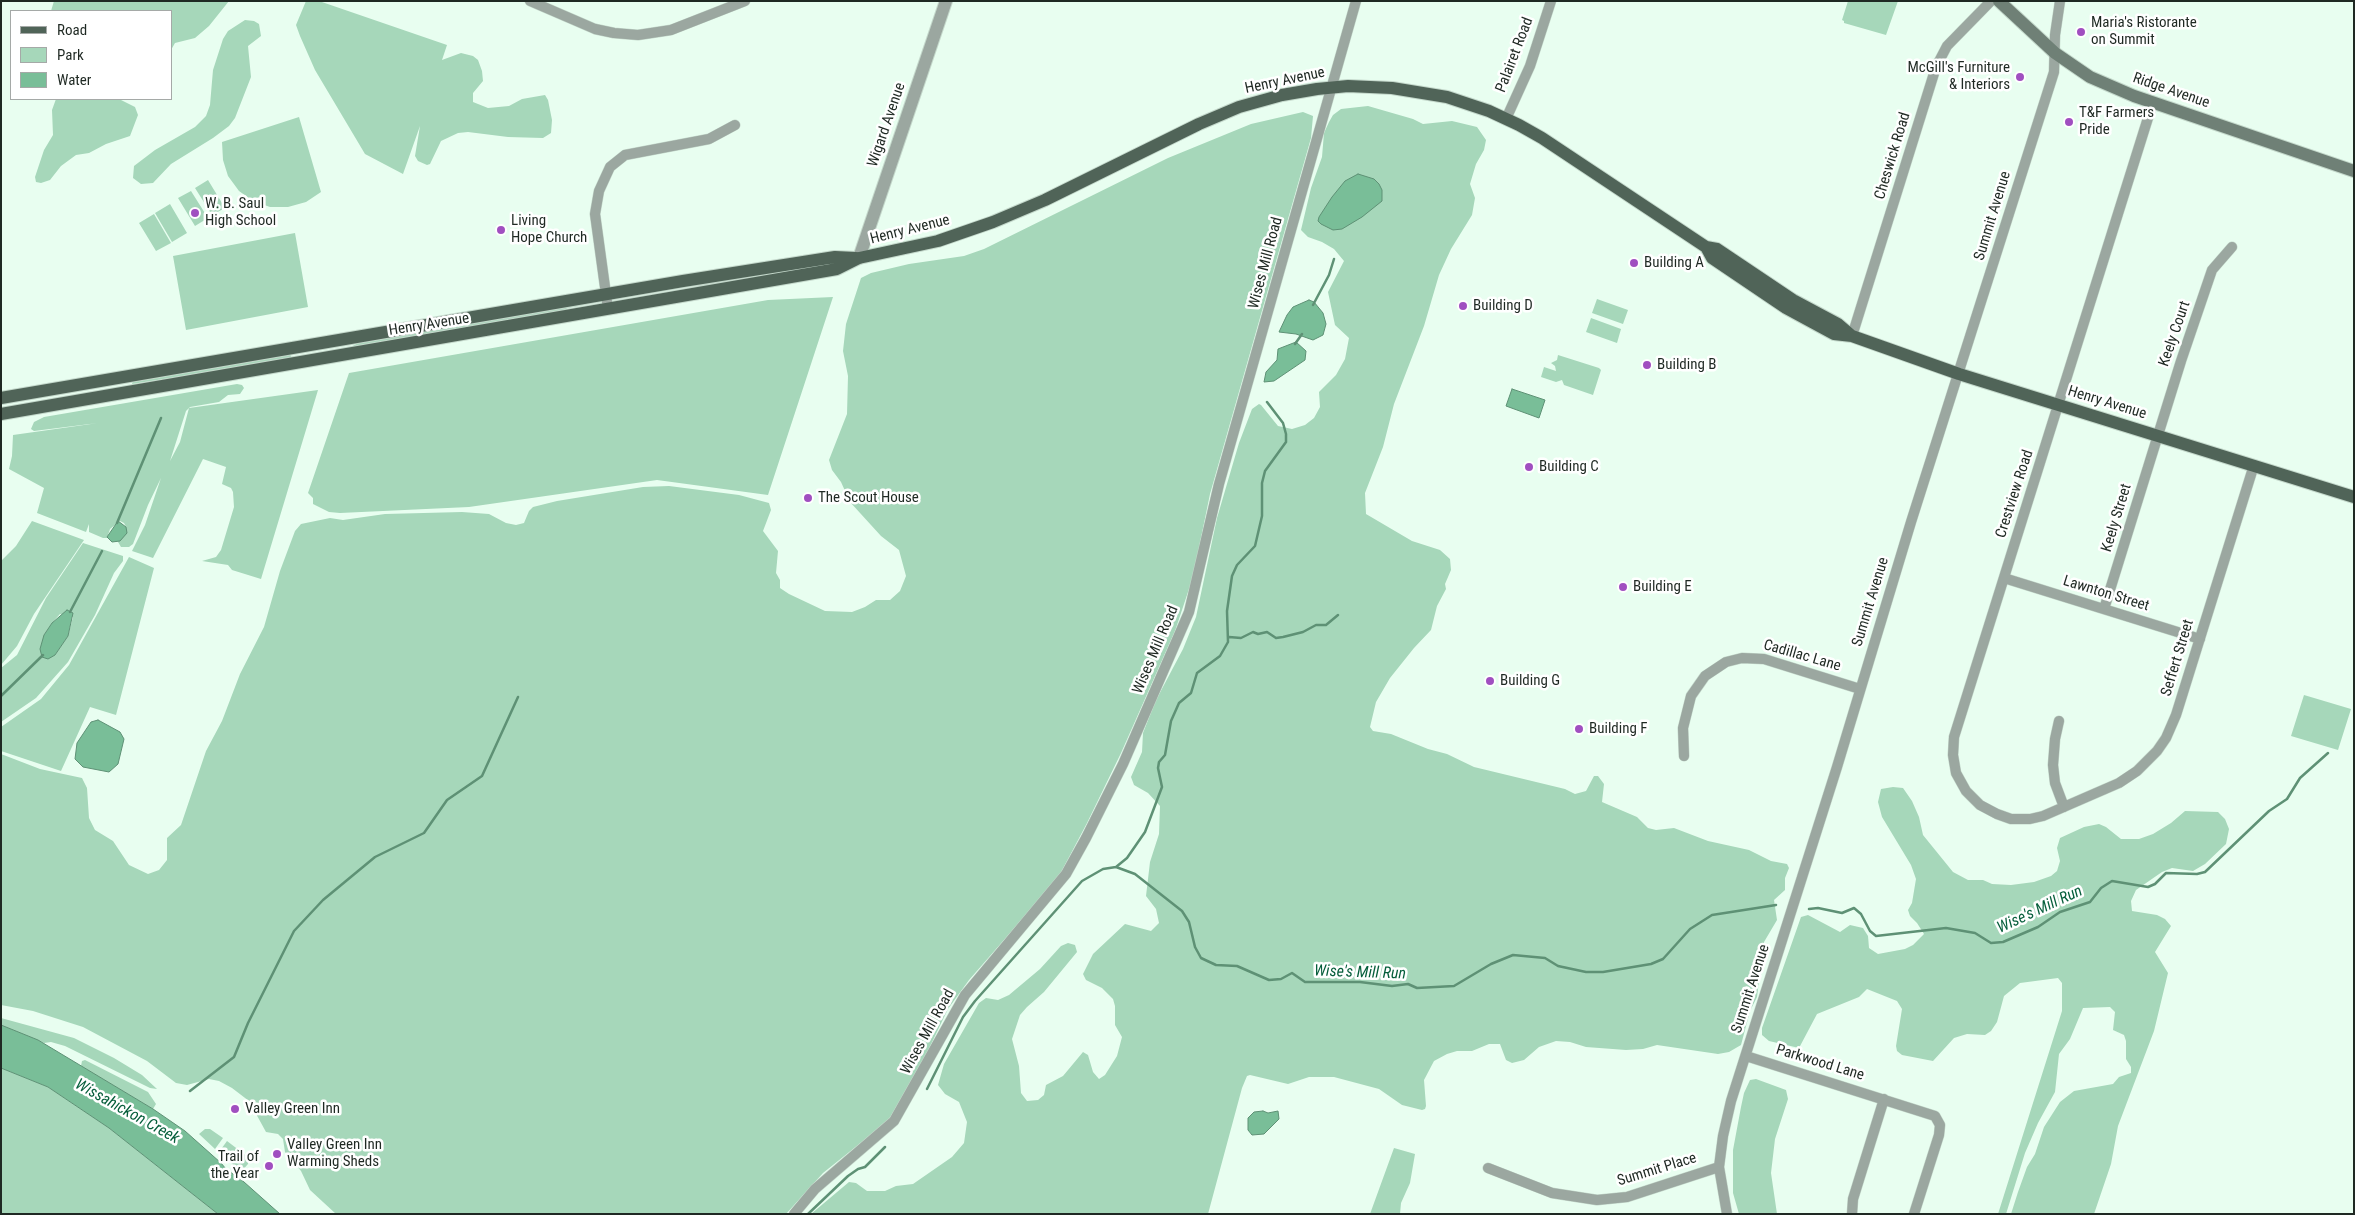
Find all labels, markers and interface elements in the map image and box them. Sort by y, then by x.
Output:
legend [10,10,172,100]
place label: Maria's Ristorante on Summit [2091,14,2197,49]
street label: Palairet Road [1492,15,1538,95]
text: Road [57,21,87,39]
marker: Maria's Ristorante on Summit [2075,26,2087,38]
text: Park [57,46,84,64]
place label: McGill's Furniture & Interiors [1907,59,2010,94]
street label: Henry Avenue [1243,64,1327,98]
street label: Ridge Avenue [2130,69,2212,113]
text: Water [57,71,91,89]
marker: McGill's Furniture & Interiors [2014,71,2026,83]
street label: Wigard Avenue [864,80,910,170]
place label: T&F Farmers Pride [2079,104,2154,139]
street label: Cheswick Road [1871,110,1915,202]
marker: T&F Farmers Pride [2063,116,2075,128]
street label: Summit Avenue [1971,169,2015,263]
place label: W. B. Saul High School [205,195,276,230]
marker: W. B. Saul High School [189,207,201,219]
street label: Henry Avenue [868,211,952,249]
place label: Living Hope Church [511,212,587,247]
street label: Wises Mill Road [1245,215,1287,311]
marker: Living Hope Church [495,224,507,236]
place label: Building A [1644,254,1704,272]
marker: Building A [1628,257,1640,269]
place label: Building D [1473,297,1533,315]
street label: Keely Court [2155,299,2195,369]
marker: Building D [1457,300,1469,312]
street label: Henry Avenue [388,310,470,340]
place label: Building B [1657,356,1717,374]
marker: Building B [1641,359,1653,371]
street label: Henry Avenue [2066,383,2148,423]
street label: Crestview Road [1992,448,2038,540]
place label: Building C [1539,458,1599,476]
marker: Building C [1523,461,1535,473]
street label: Keely Street [2098,482,2136,554]
place label: The Scout House [818,489,919,507]
marker: The Scout House [802,492,814,504]
street label: Summit Avenue [1849,555,1893,649]
street label: Lawnton Street [2061,572,2151,616]
place label: Building E [1633,578,1692,596]
marker: Building E [1617,581,1629,593]
street label: Wises Mill Road [1129,603,1183,697]
street label: Seffert Street [2158,618,2198,698]
street label: Cadillac Lane [1761,636,1843,676]
place label: Building G [1500,672,1560,690]
marker: Building G [1484,675,1496,687]
place label: Building F [1589,720,1648,738]
marker: Building F [1573,723,1585,735]
water label: Wise's Mill Run [1994,882,2086,938]
street label: Summit Avenue [1728,942,1774,1036]
water label: Wise's Mill Run [1314,962,1406,984]
street label: Wises Mill Road [897,986,959,1078]
street label: Parkwood Lane [1774,1041,1866,1085]
water label: Wissahickon Creek [72,1075,182,1149]
place label: Valley Green Inn [245,1100,340,1118]
marker: Valley Green Inn [229,1103,241,1115]
place label: Valley Green Inn Warming Sheds [287,1136,382,1171]
place label: Trail of the Year [211,1148,259,1183]
marker: Valley Green Inn Warming Sheds [271,1148,283,1160]
street label: Summit Place [1615,1149,1699,1191]
marker: Trail of the Year [263,1160,275,1172]

